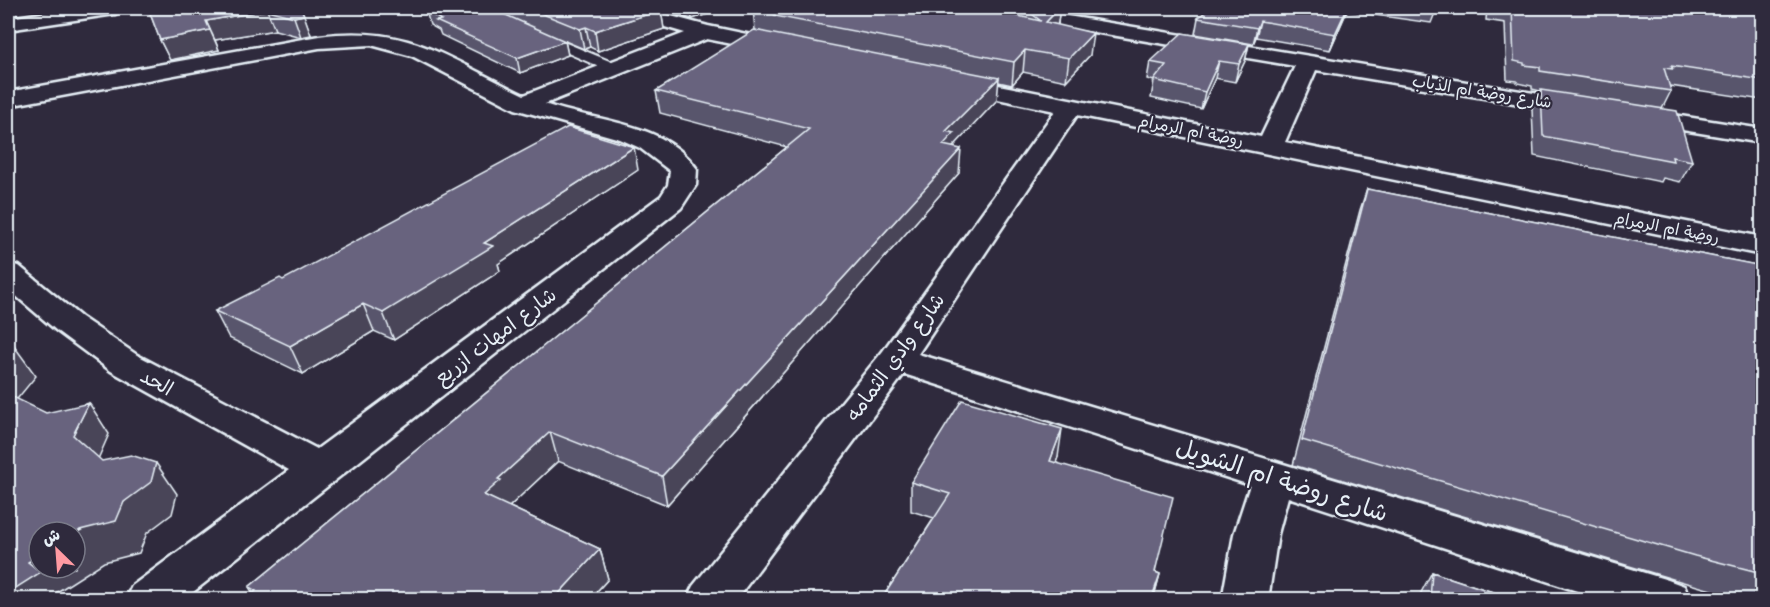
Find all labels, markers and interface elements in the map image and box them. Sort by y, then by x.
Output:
street label: شارع روضة ام الذياب [1410,67,1554,115]
street label: روضة ام الرمرام [1136,107,1246,153]
street label: روضة ام الرمرام [1612,204,1722,250]
street label: شارع امهات ازريع [427,279,563,392]
street label: شارع وادي الثمامه [837,286,952,427]
street label: الحد [135,360,180,402]
street label: شارع روضة ام الشويل [1171,427,1393,531]
north arrow [27,520,87,580]
text: ش [37,521,63,550]

